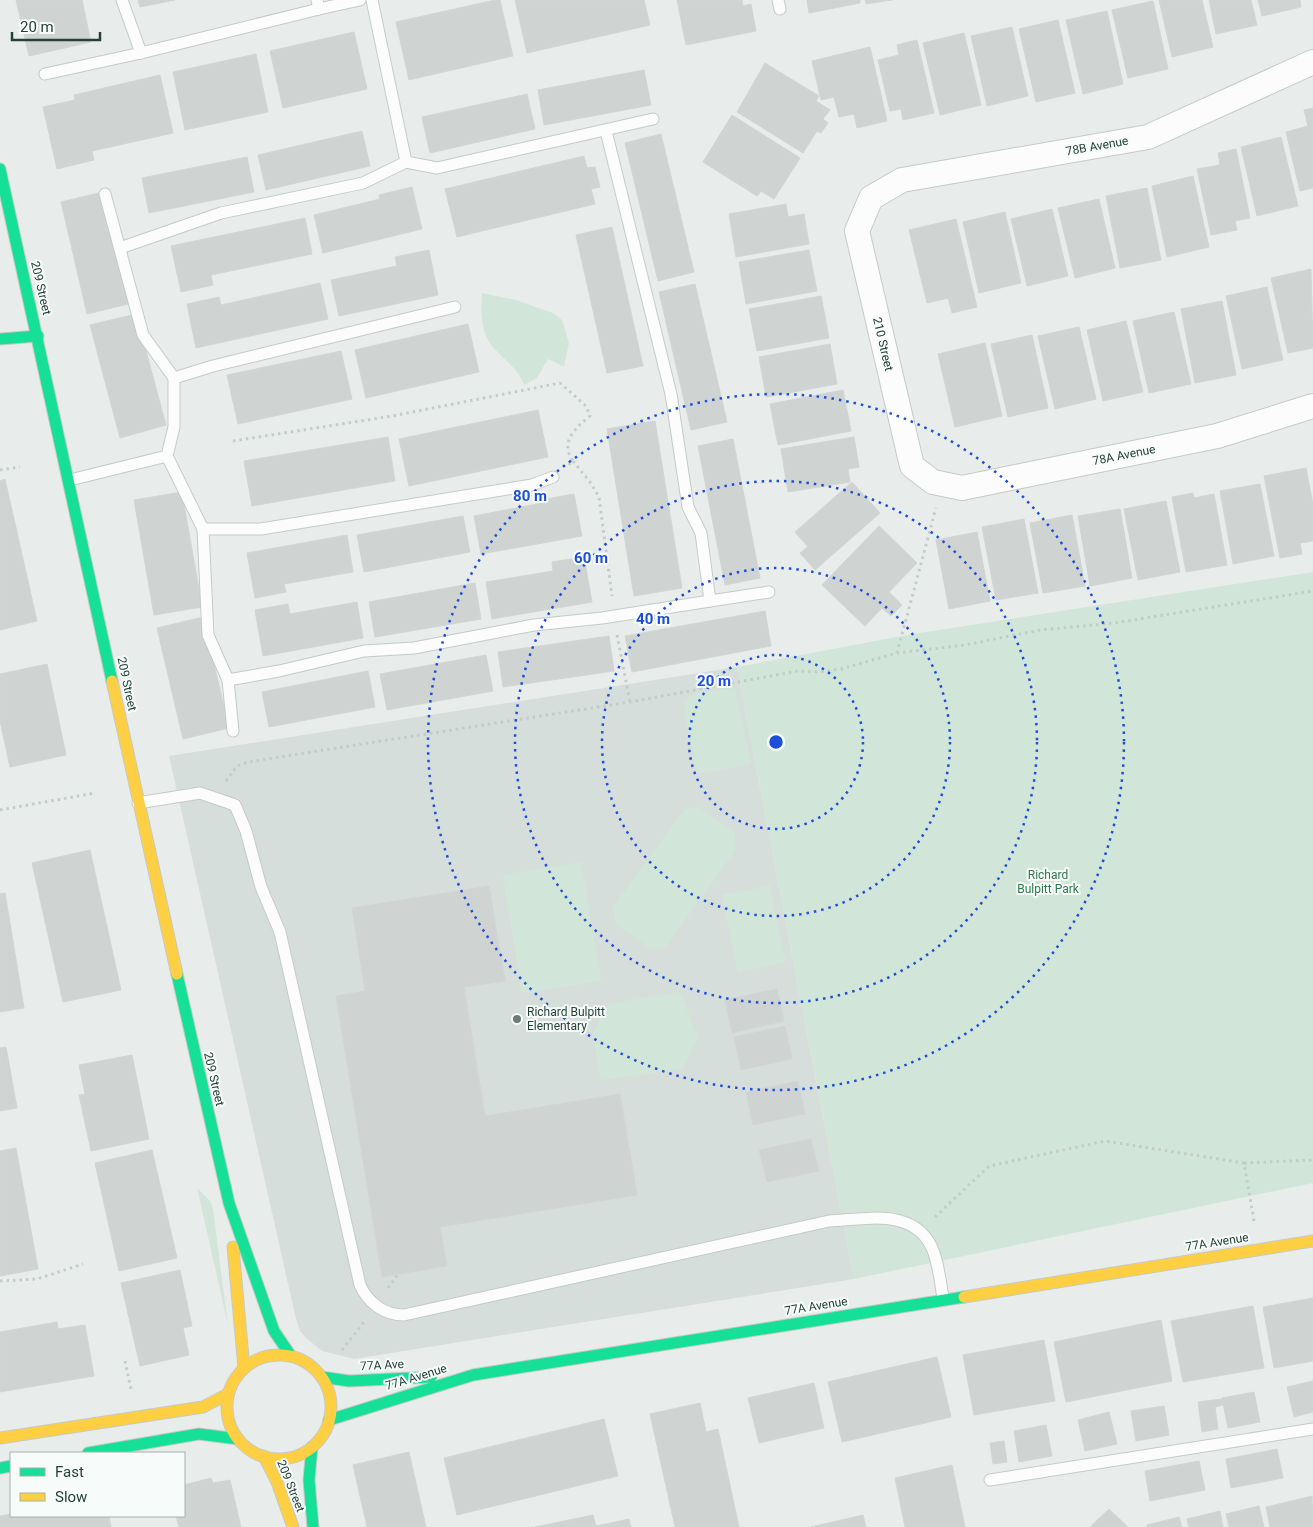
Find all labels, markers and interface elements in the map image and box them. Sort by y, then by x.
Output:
scale bar [12,10,100,42]
text: 20 m [20,18,54,36]
street label: 78B Avenue [1065,134,1129,158]
street label: 209 Street [28,260,54,316]
street label: 210 Street [870,316,896,372]
street label: 78A Avenue [1091,442,1157,468]
text: 80 m [513,487,547,505]
text: 60 m [574,549,608,567]
text: 40 m [636,610,670,628]
street label: 209 Street [114,656,140,712]
text: 20 m [697,672,731,690]
centre of rings [767,733,785,751]
park label: Richard Bulpitt Park [1017,868,1080,896]
place label: Richard Bulpitt Elementary [527,1005,605,1033]
marker: Richard Bulpitt Elementary [511,1013,523,1025]
street label: 209 Street [201,1051,227,1107]
street label: 77A Avenue [1185,1230,1249,1254]
street label: 77A Avenue [784,1294,848,1318]
street label: 77A Ave [360,1357,404,1373]
street label: 77A Avenue [384,1361,448,1393]
legend [10,1452,185,1517]
street label: 209 Street [274,1458,308,1514]
text: Fast [55,1463,84,1481]
text: Slow [55,1488,87,1506]

